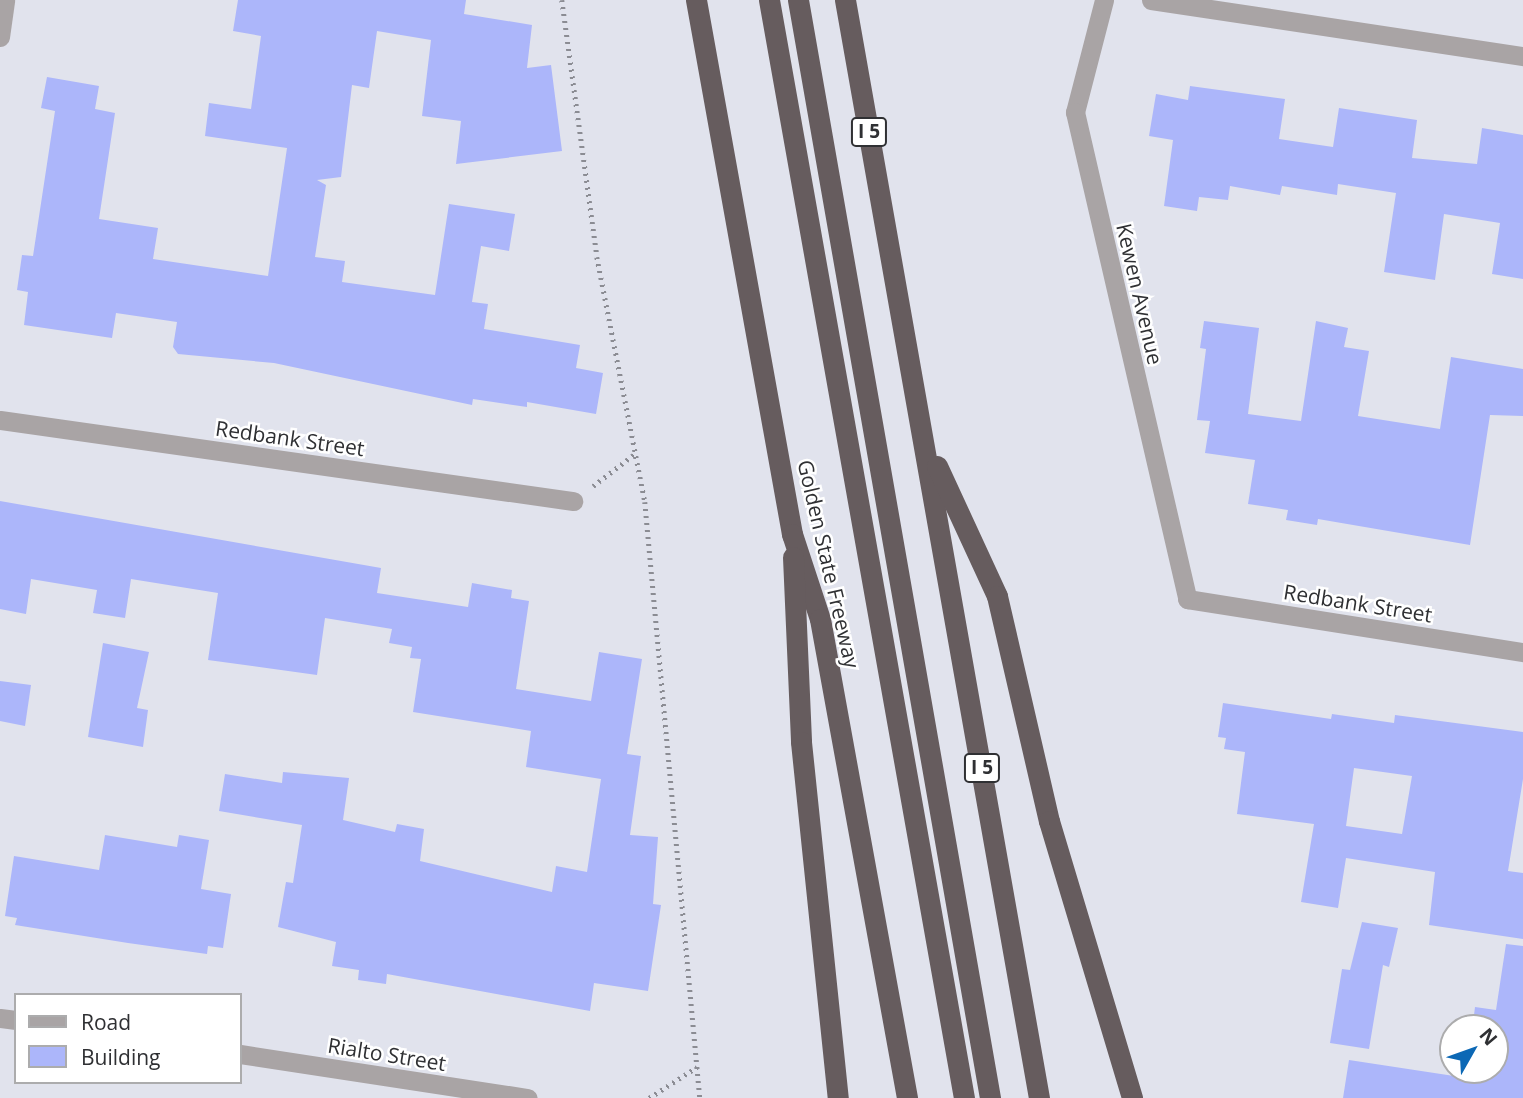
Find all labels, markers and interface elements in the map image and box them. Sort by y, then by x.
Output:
road number: I 5 [850,116,888,148]
street label: Kewen Avenue [1112,221,1168,367]
street label: Redbank Street [214,415,366,461]
street label: Golden State Freeway [793,457,865,671]
street label: Redbank Street [1282,579,1434,627]
road number: I 5 [963,752,1001,783]
legend [14,993,242,1084]
text: Road [81,1008,131,1036]
north arrow [1439,1014,1509,1084]
text: N [1474,1023,1503,1051]
street label: Rialto Street [326,1032,448,1076]
text: Building [81,1043,160,1071]

